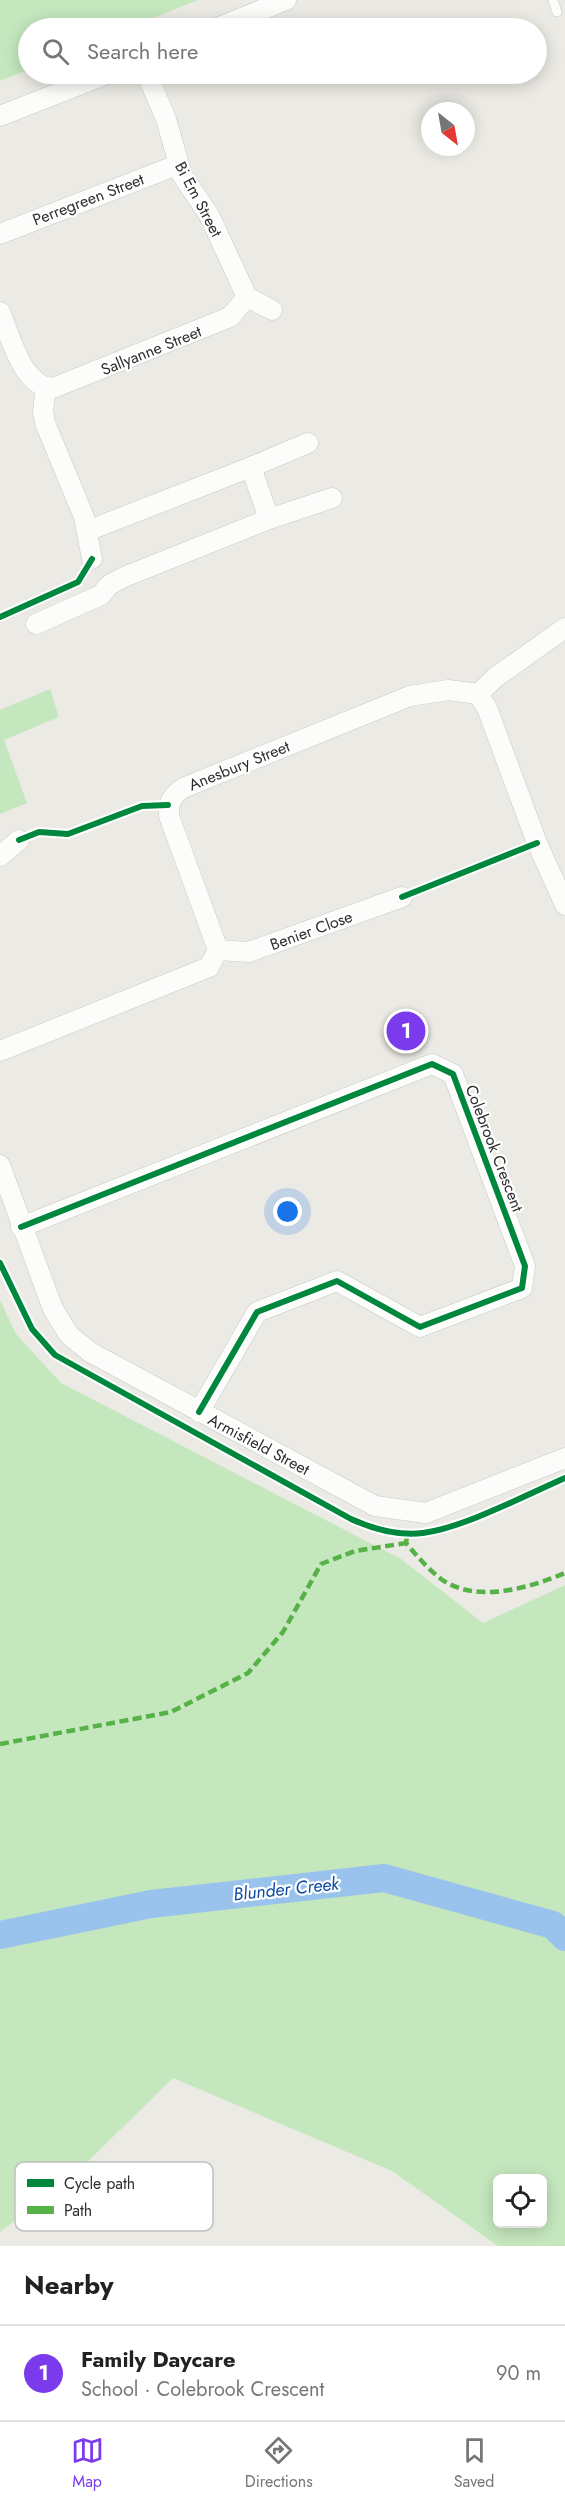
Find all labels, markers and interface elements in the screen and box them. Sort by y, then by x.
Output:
search box [18,18,547,84]
icon: search [39,35,72,68]
text: Search here [87,35,198,67]
north arrow [421,102,475,156]
street label: Bi Em Street [169,158,228,241]
street label: Perregreen Street [29,168,147,231]
street label: Sallyanne Street [97,320,205,381]
street label: Anesbury Street [185,735,293,796]
street label: Benier Close [267,905,356,956]
pin: 1 [386,1008,426,1054]
street label: Colebrook Crescent [460,1081,529,1215]
your location [273,1197,302,1226]
street label: Armisfield Street [204,1408,314,1481]
water label: Blunder Creek [232,1870,341,1907]
legend [15,2162,213,2231]
text: Cycle path [64,2172,135,2195]
map controls [493,2174,547,2228]
button: locate [493,2174,547,2228]
text: Path [64,2199,92,2222]
text: Nearby [24,2266,113,2304]
text: Family Daycare [81,2343,236,2375]
text: 1 [38,2359,49,2388]
text: 90 m [496,2359,541,2388]
text: School · Colebrook Crescent [81,2375,324,2404]
tab: Map [71,2434,104,2493]
tab: Directions [245,2434,313,2493]
tab: Saved [454,2434,494,2493]

